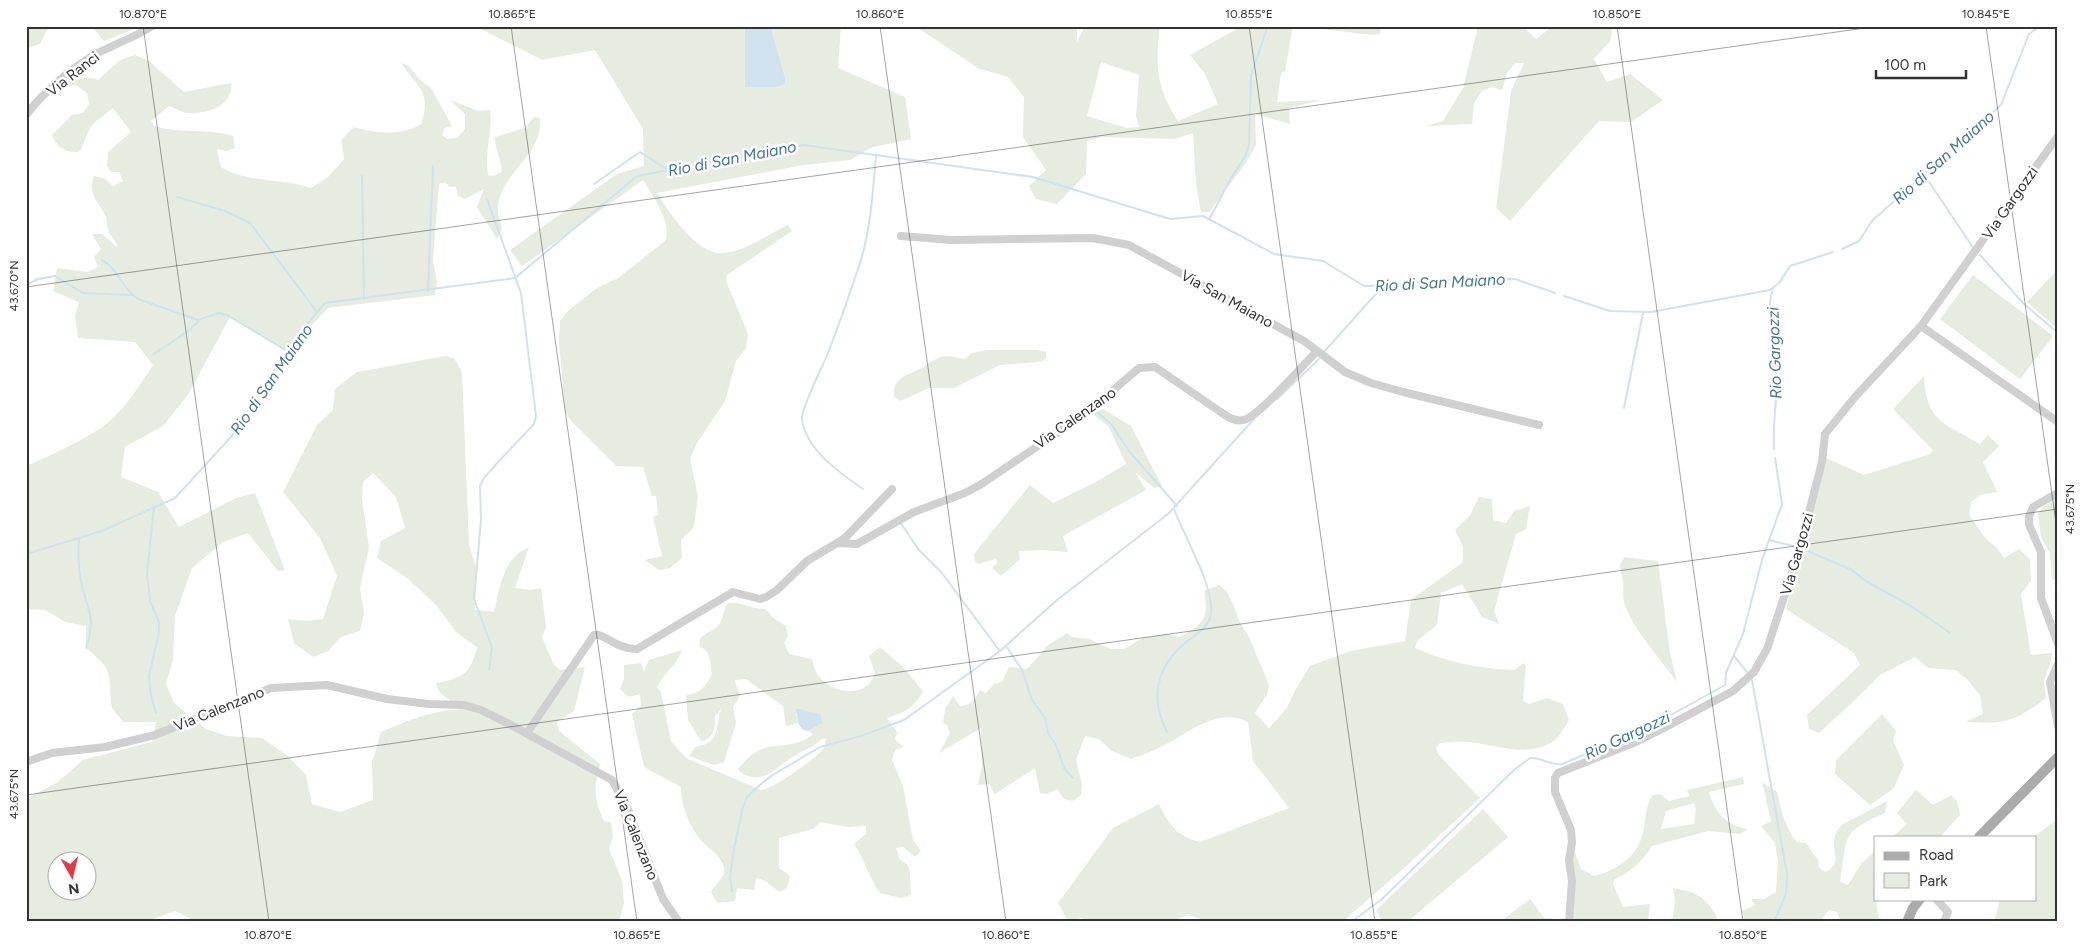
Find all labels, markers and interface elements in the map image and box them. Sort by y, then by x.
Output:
text: 10.870°E [119,7,167,21]
text: 10.865°E [488,7,536,21]
text: 10.860°E [856,7,904,21]
text: 10.855°E [1225,7,1273,21]
text: 10.850°E [1593,7,1641,21]
text: 10.845°E [1962,7,2010,21]
street label: Via Ranci [43,48,103,100]
scale bar [1876,48,1966,80]
text: 100 m [1884,56,1926,74]
water label: Rio di San Maiano [1889,107,1998,208]
water label: Rio di San Maiano [666,137,798,180]
street label: Via Gargozzi [1978,163,2042,243]
text: 43.670°N [7,260,21,312]
street label: Via San Maiano [1178,266,1277,332]
water label: Rio di San Maiano [1374,270,1506,295]
water label: Rio Gargozzi [1763,306,1786,399]
water label: Rio di San Maiano [226,320,317,438]
street label: Via Calenzano [1031,383,1120,453]
text: 43.675°N [2063,484,2077,534]
street label: Via Gargozzi [1777,511,1817,597]
street label: Via Calenzano [171,683,267,735]
water label: Rio Gargozzi [1581,707,1673,764]
text: 43.675°N [7,769,21,819]
street label: Via Calenzano [610,787,662,883]
legend [1874,836,2036,900]
text: Road [1919,846,1954,864]
north arrow [48,850,98,900]
text: Park [1919,872,1948,890]
text: N [67,879,80,898]
text: 10.870°E [244,928,292,942]
text: 10.865°E [613,928,661,942]
text: 10.860°E [982,928,1030,942]
text: 10.855°E [1350,928,1398,942]
text: 10.850°E [1719,928,1767,942]

